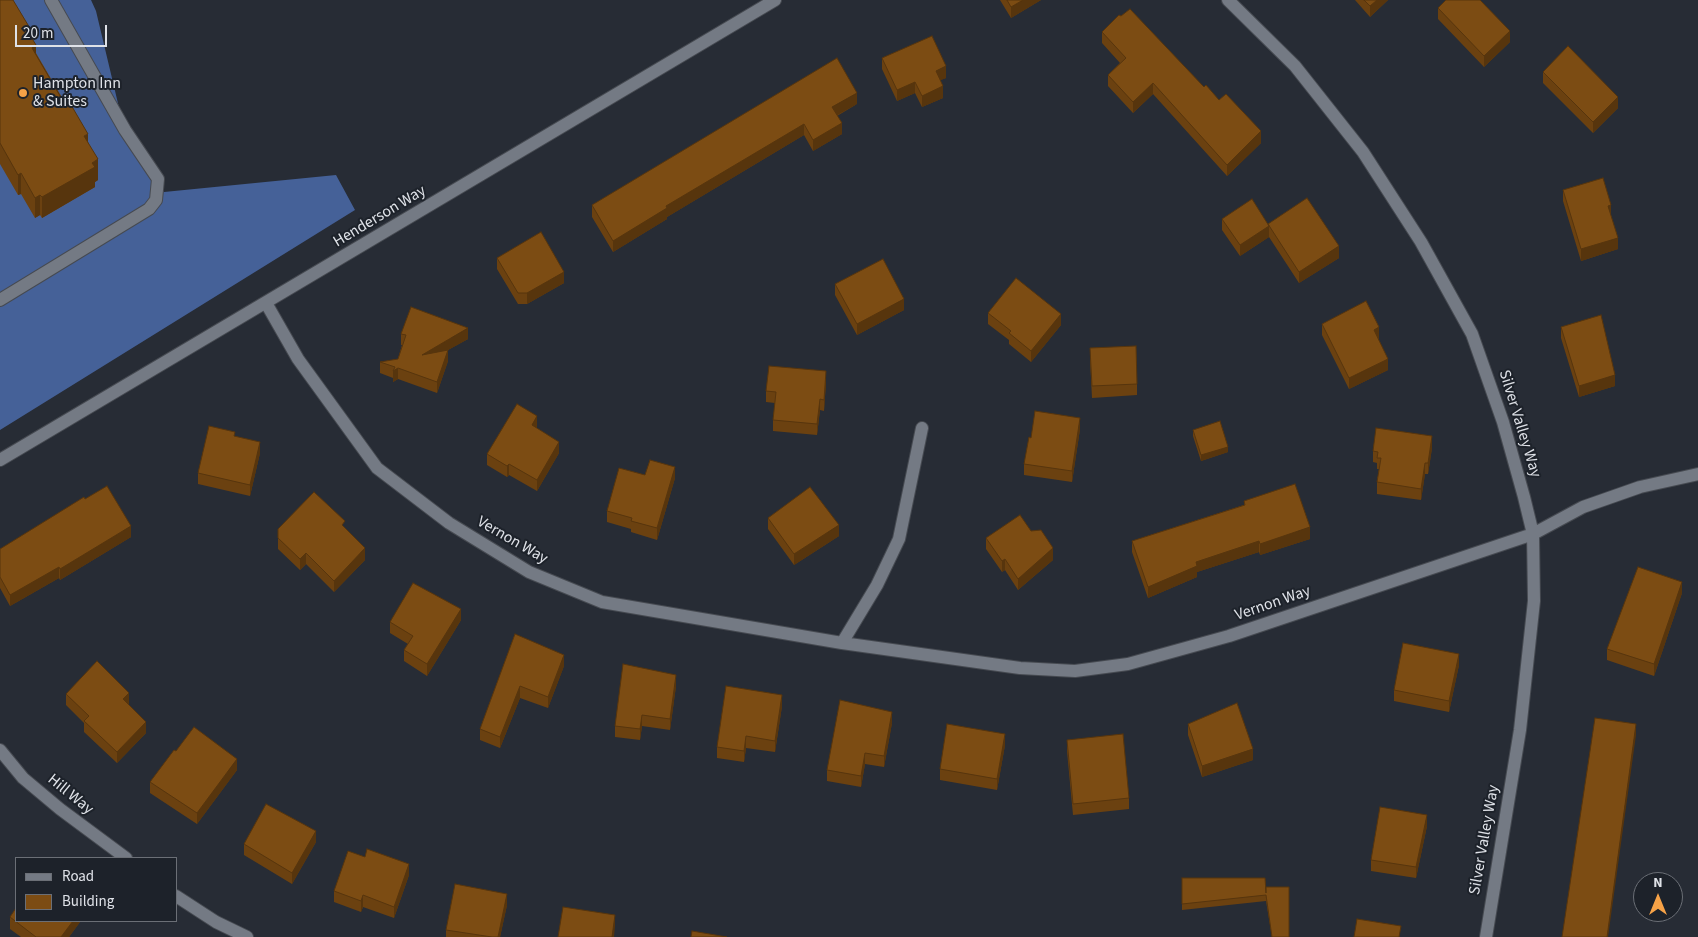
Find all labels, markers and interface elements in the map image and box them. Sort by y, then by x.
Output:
scale bar [18,15,110,47]
text: 20 m [23,23,53,44]
place label: Hampton Inn & Suites [33,74,121,112]
marker: Hampton Inn & Suites [17,87,29,99]
street label: Henderson Way [330,182,430,252]
street label: Silver Valley Way [1494,368,1544,480]
street label: Vernon Way [473,513,551,569]
street label: Vernon Way [1233,582,1313,626]
street label: Hill Way [43,771,97,819]
street label: Silver Valley Way [1466,784,1504,896]
legend [15,857,178,922]
text: Road [62,866,94,887]
north arrow [1633,872,1683,922]
text: N [1653,873,1663,893]
text: Building [62,891,114,912]

